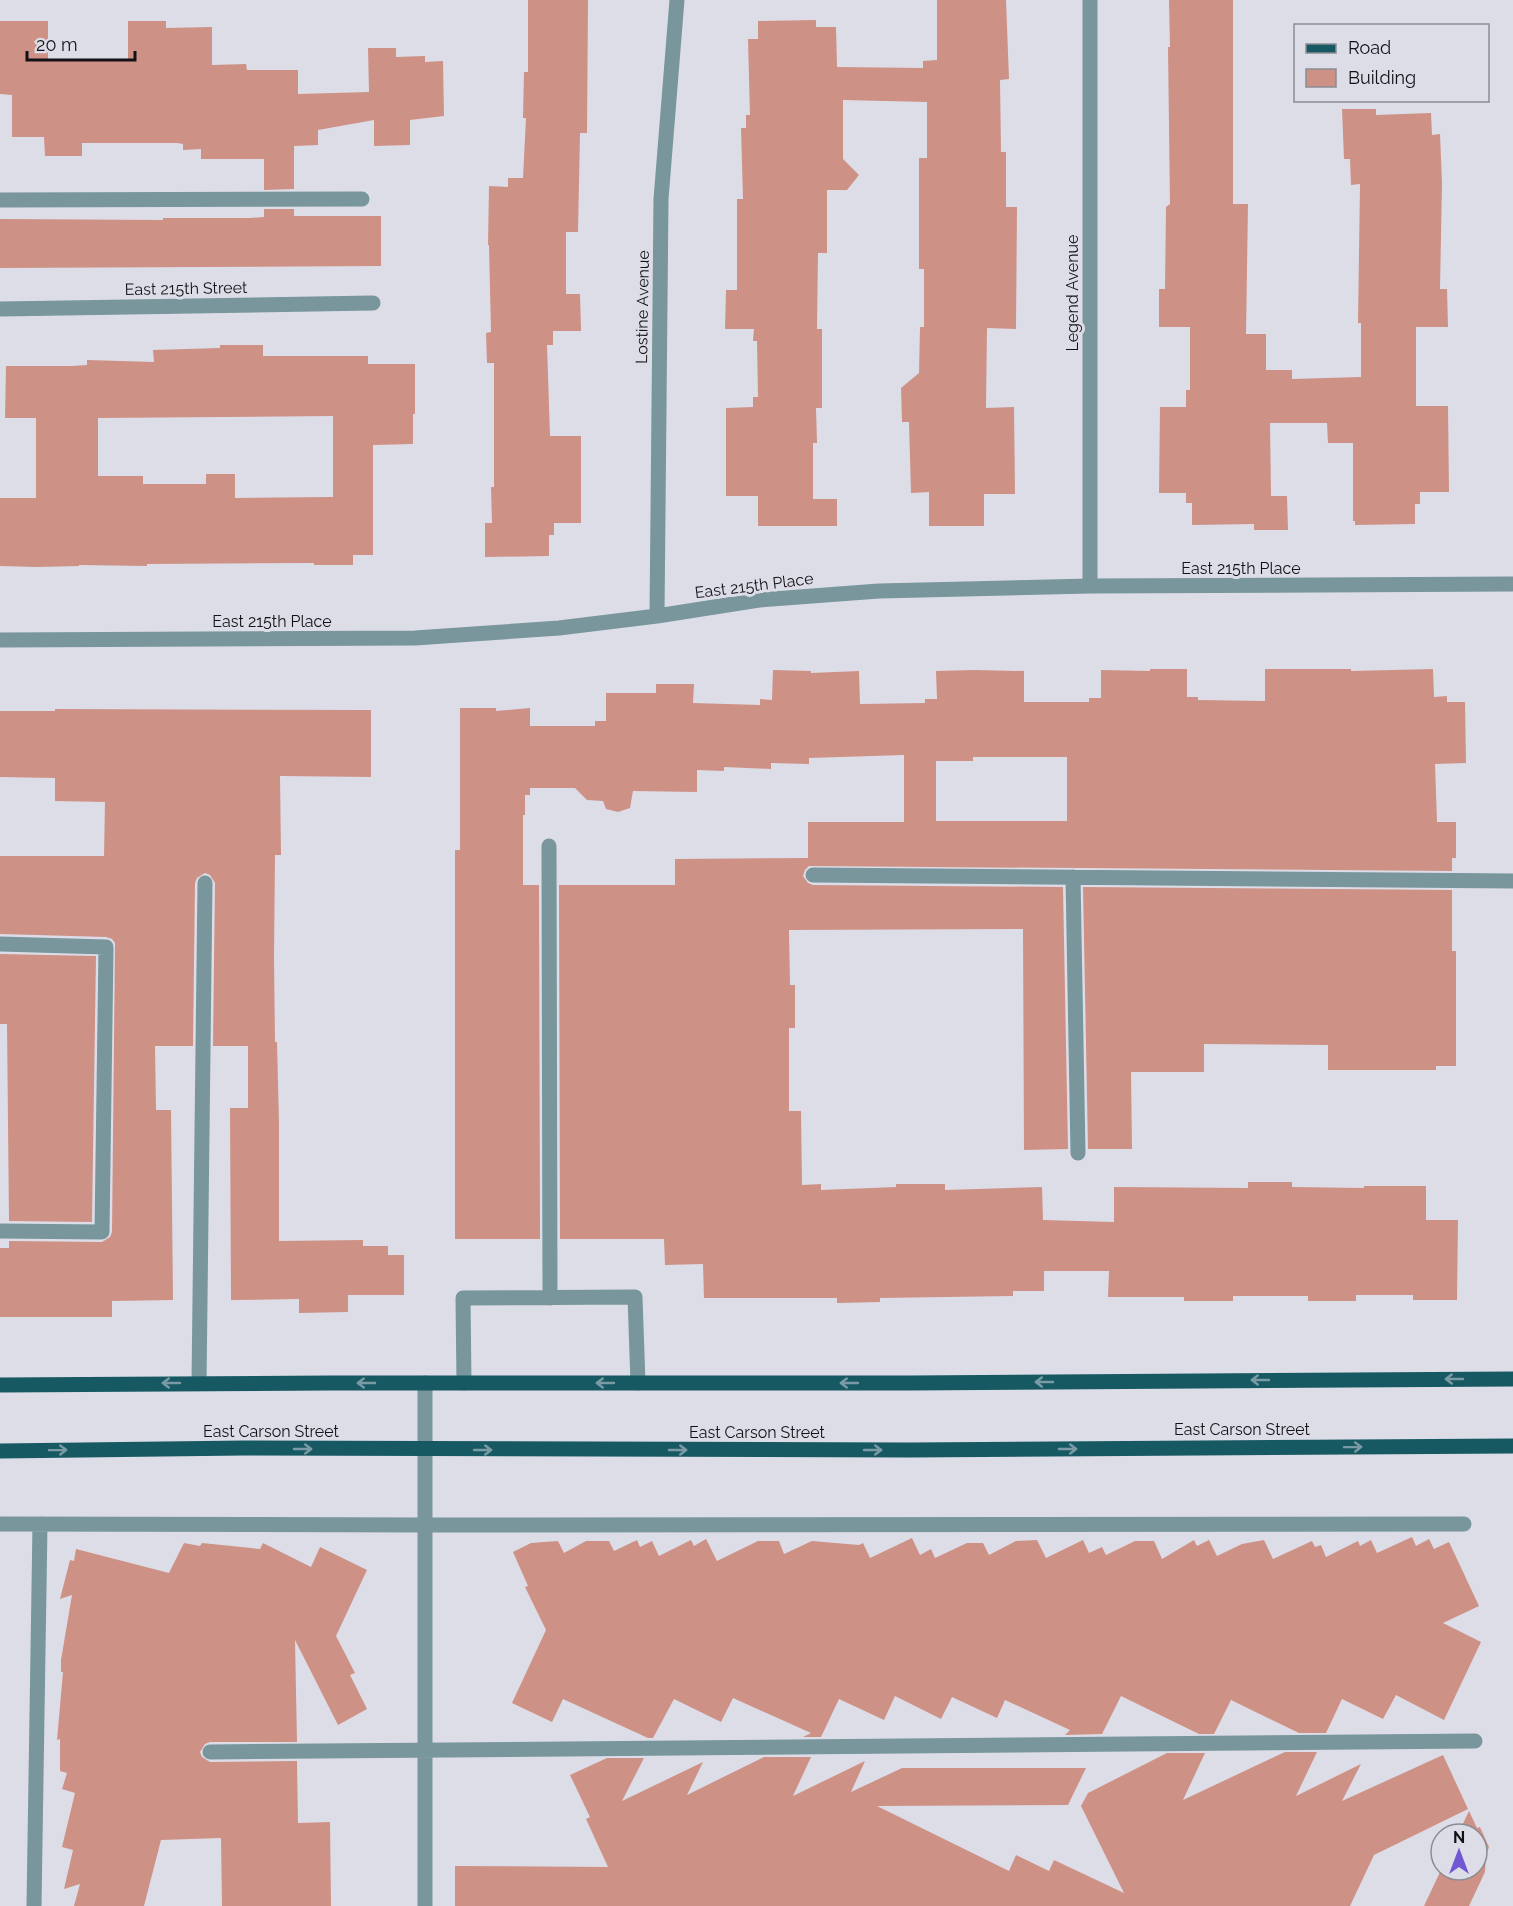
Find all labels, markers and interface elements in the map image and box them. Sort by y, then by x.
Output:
scale bar [27,24,135,62]
legend [1294,24,1489,102]
text: 20 m [36,34,78,55]
text: Road [1348,37,1391,58]
text: Building [1348,67,1416,88]
street label: Legend Avenue [1063,235,1082,351]
street label: Lostine Avenue [632,250,653,364]
street label: East 215th Street [125,278,248,299]
street label: East 215th Place [1181,559,1301,578]
street label: East 215th Place [694,569,814,602]
street label: East 215th Place [212,612,332,631]
one-way arrow [1445,1373,1465,1385]
one-way arrow [1250,1374,1270,1386]
one-way arrow [1034,1376,1054,1388]
one-way arrow [162,1377,182,1389]
one-way arrow [357,1377,377,1389]
one-way arrow [596,1377,616,1389]
one-way arrow [839,1377,859,1389]
street label: East Carson Street [1174,1420,1311,1439]
street label: East Carson Street [203,1422,340,1441]
street label: East Carson Street [689,1423,826,1442]
one-way arrow [1343,1441,1363,1452]
one-way arrow [292,1443,312,1455]
one-way arrow [1058,1443,1078,1455]
one-way arrow [48,1444,68,1456]
one-way arrow [473,1444,493,1456]
one-way arrow [668,1444,688,1456]
one-way arrow [863,1444,883,1456]
north arrow [1429,1822,1489,1882]
text: N [1453,1828,1465,1847]

